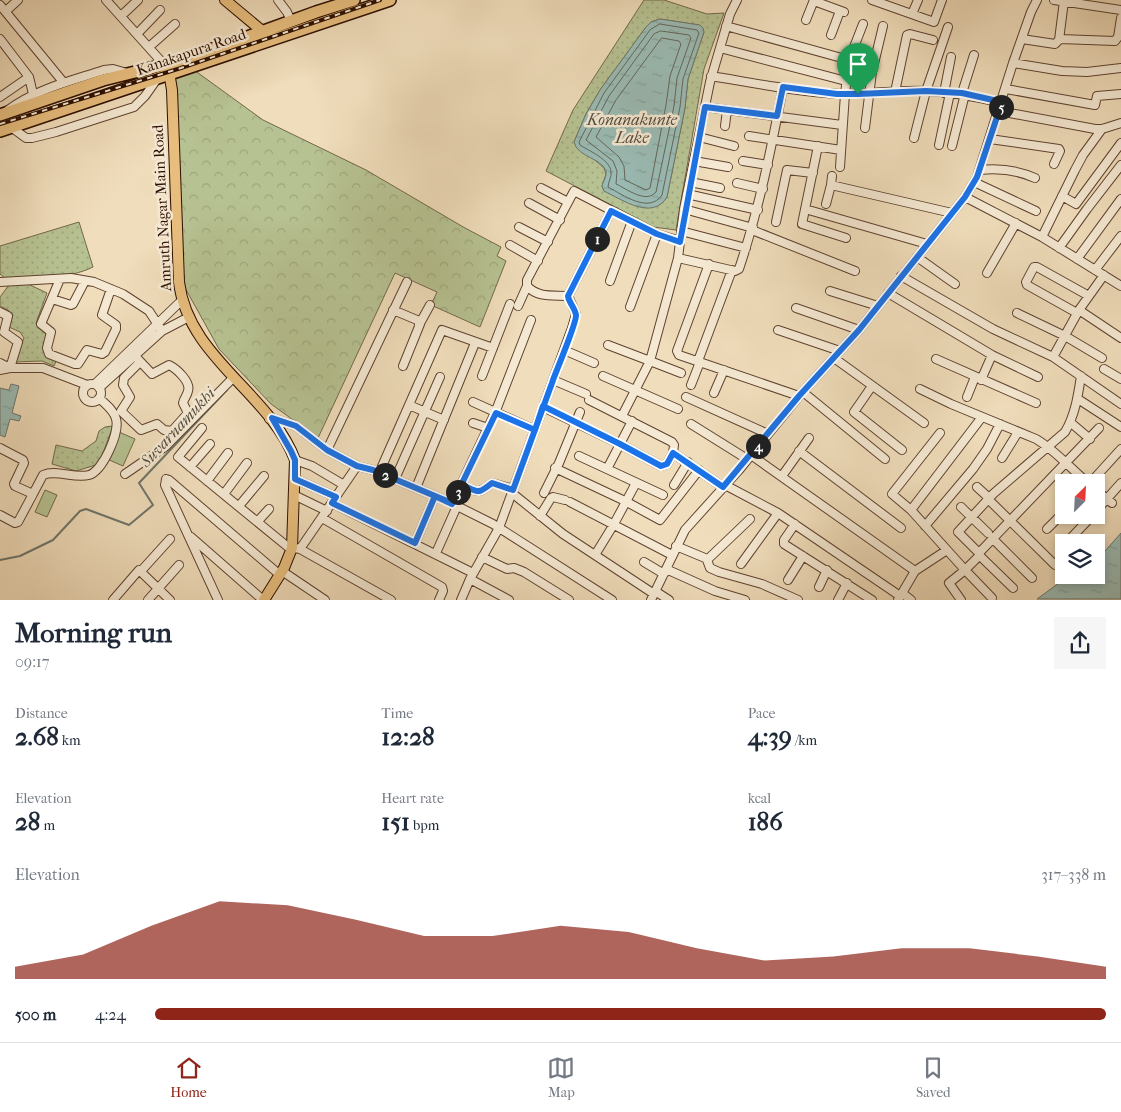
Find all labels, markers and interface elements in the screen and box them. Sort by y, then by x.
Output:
street label: Kanakapura Road [134,25,249,79]
pin [837,43,879,94]
icon: arrive [844,50,872,78]
pin: 5 [988,94,1014,120]
text: 5 [998,99,1005,116]
water label: Konanakunte Lake [586,110,678,147]
street label: Amruth Nagar Main Road [149,123,175,293]
pin: 1 [584,226,610,252]
text: 1 [595,231,600,248]
water label: Suvarnamukhi [135,383,220,471]
pin: 4 [746,434,770,458]
text: 4 [754,438,763,455]
pin: 2 [372,462,398,488]
text: 2 [382,467,389,484]
north arrow [1055,474,1105,524]
map controls [1055,474,1105,584]
pin: 3 [446,480,470,504]
text: 3 [456,484,461,501]
button: layers [1055,534,1105,584]
text: Morning run [15,616,172,649]
button: share [1054,617,1106,669]
text: 09:17 [15,652,50,671]
text: Distance [15,705,68,722]
text: Time [381,705,413,722]
text: Pace [748,705,776,722]
text: 2.68 [15,722,59,751]
text: 12:28 [381,722,435,751]
text: 4:39 [748,722,792,751]
text: km [59,732,81,749]
text: /km [792,732,817,749]
text: Elevation [15,790,72,807]
text: Heart rate [381,790,444,807]
text: kcal [748,790,771,807]
text: 28 [15,807,40,836]
text: 151 [381,807,410,836]
text: 186 [748,807,783,836]
text: m [40,817,55,834]
text: bpm [410,817,439,834]
text: Elevation [15,865,80,884]
text: 317–338 m [1041,865,1106,884]
text: 500 m [15,1005,56,1024]
text: 4:24 [95,1005,126,1024]
tab: Home [170,1054,207,1101]
tab: Map [547,1054,575,1101]
tab: Saved [916,1054,951,1101]

